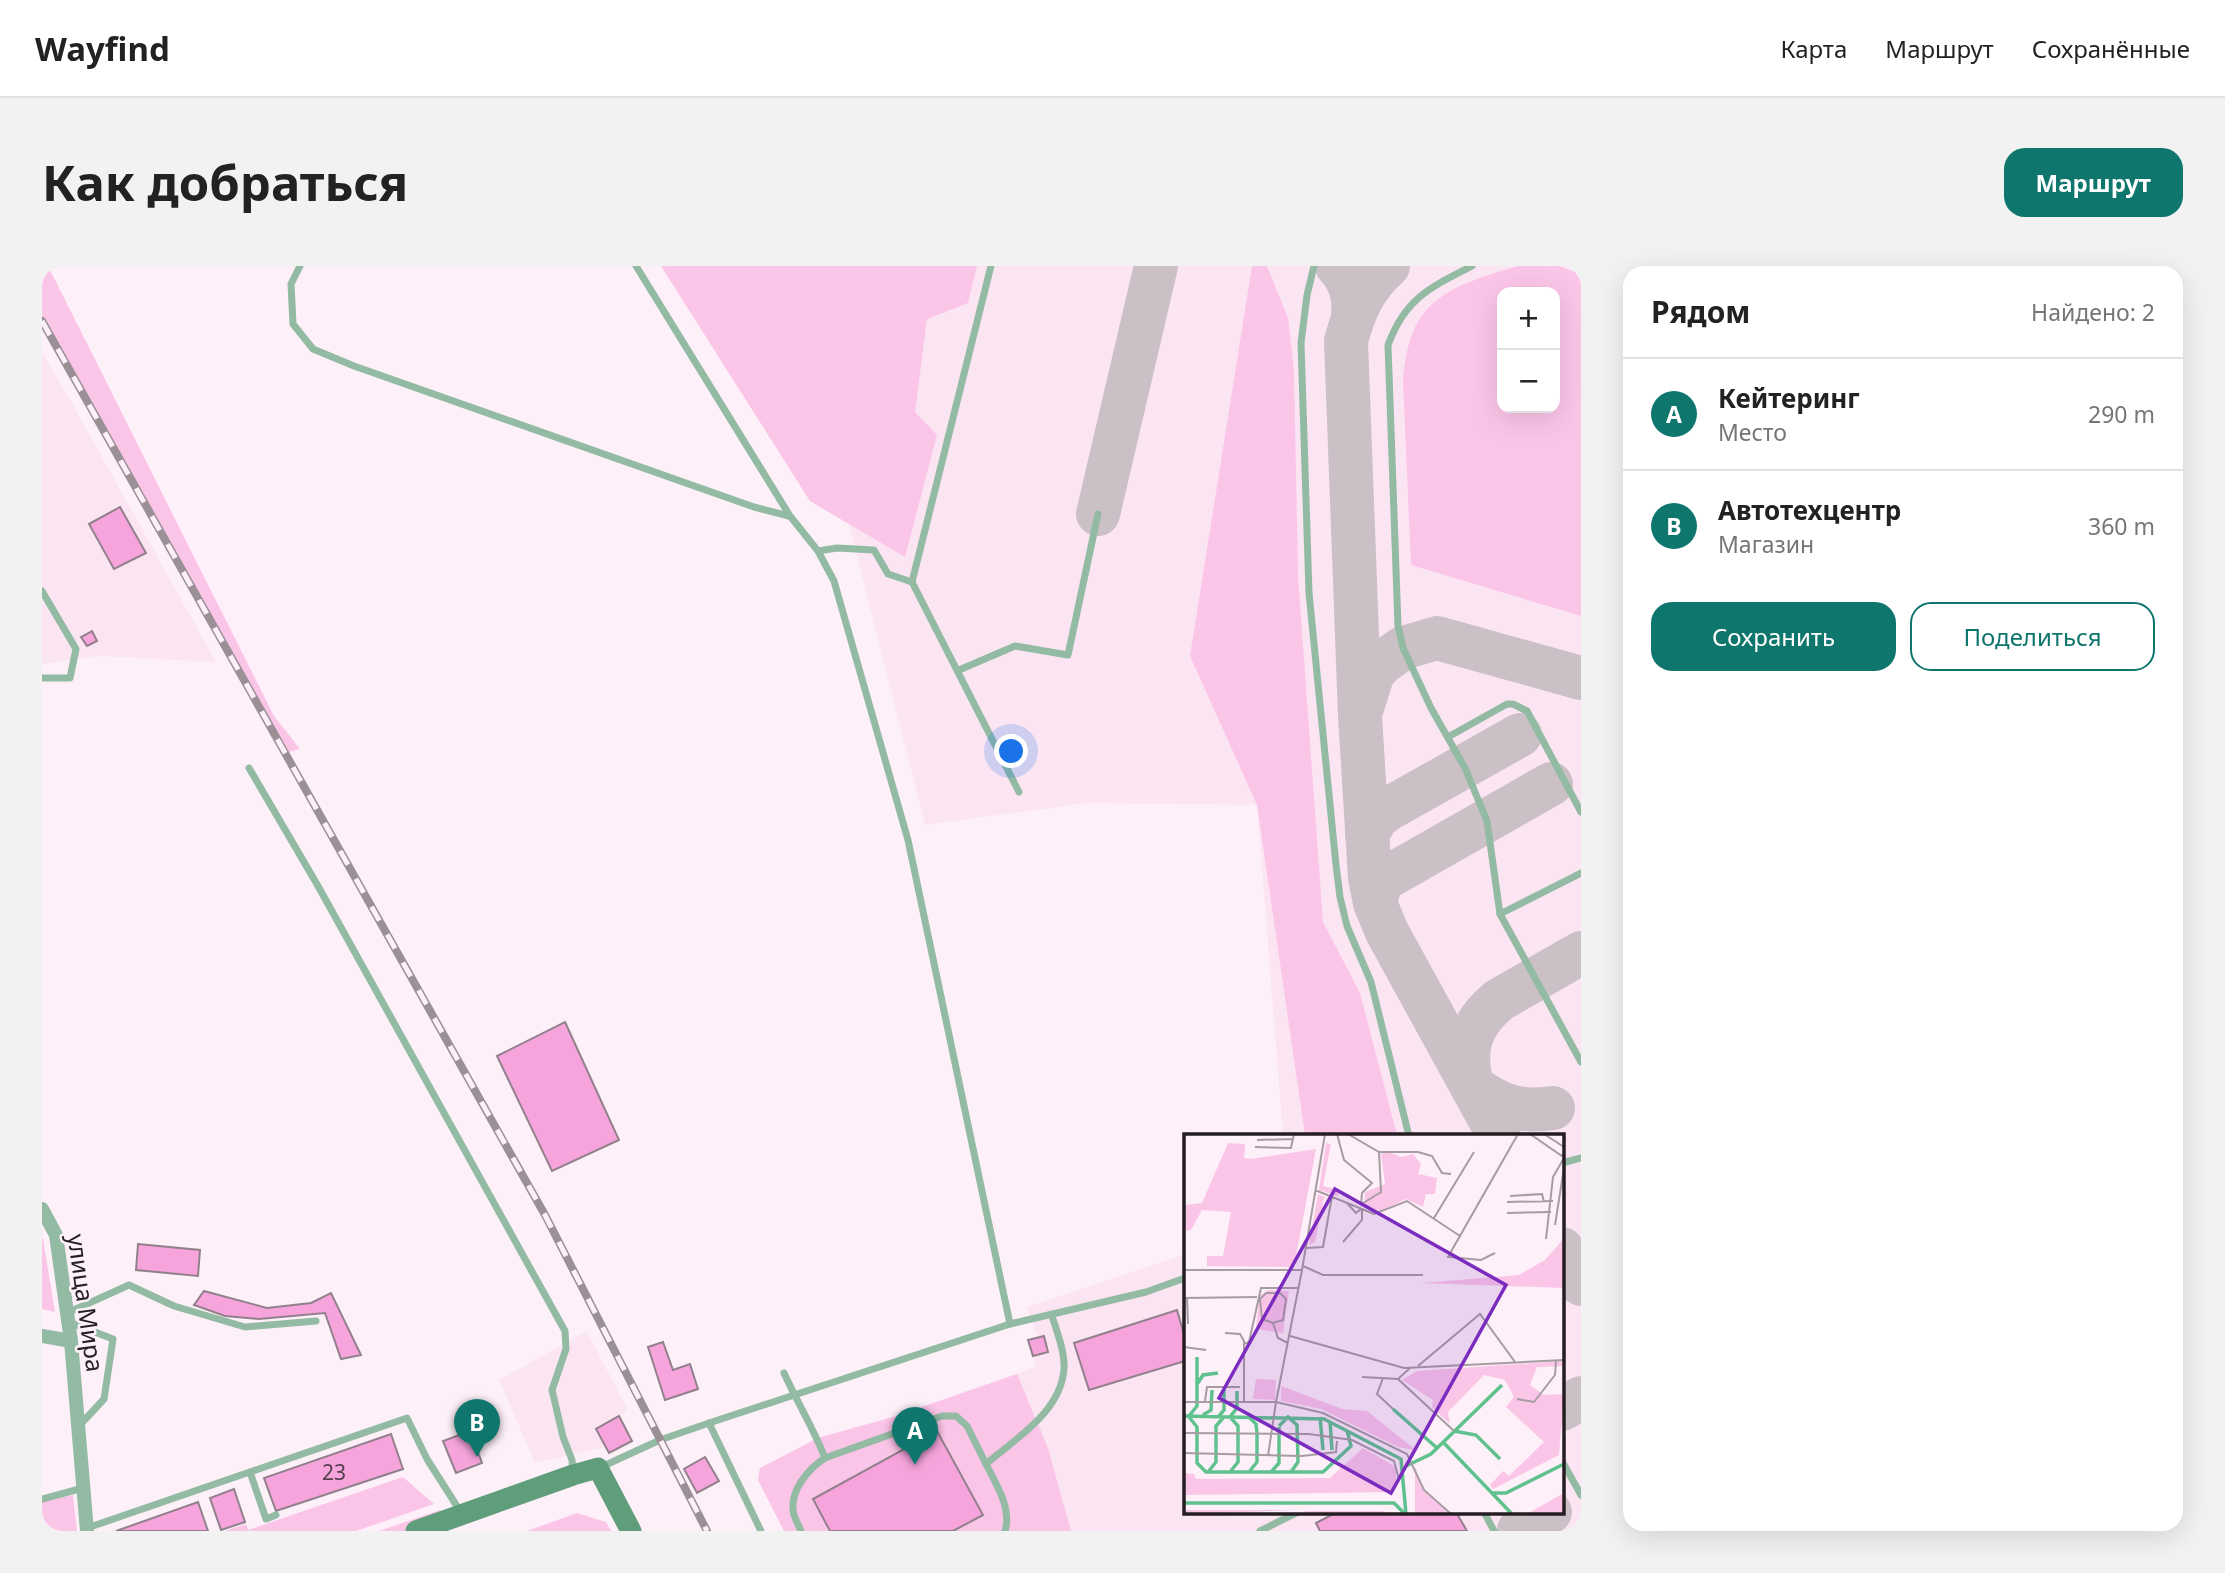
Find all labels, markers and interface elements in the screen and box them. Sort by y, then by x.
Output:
text: Wayfind [35,26,170,71]
text: Карта [1780,32,1847,65]
text: Маршрут [1885,32,1994,65]
text: Сохранённые [2032,32,2190,65]
button: Маршрут [2004,148,2183,217]
text: Как добраться [42,149,408,215]
map controls [1497,287,1560,413]
button: + [1497,287,1560,350]
text: Рядом [1651,291,1750,332]
text: Найдено: 2 [2031,296,2155,328]
button: − [1497,350,1560,413]
text: Кейтеринг [1718,380,1860,416]
text: A [1666,398,1682,430]
text: 290 m [2088,398,2155,430]
text: Место [1718,416,1787,448]
text: Автотехцентр [1718,492,1901,528]
text: B [1666,510,1682,542]
text: 360 m [2088,510,2155,542]
text: Магазин [1718,528,1814,560]
button: Сохранить [1651,602,1896,671]
button: Поделиться [1910,602,2155,671]
your location [994,734,1028,768]
inset map [1184,1134,1563,1514]
street label: улица Мира [60,1232,112,1374]
pin: B [454,1399,500,1457]
pin: A [892,1407,938,1465]
house number: 23 [322,1458,346,1486]

